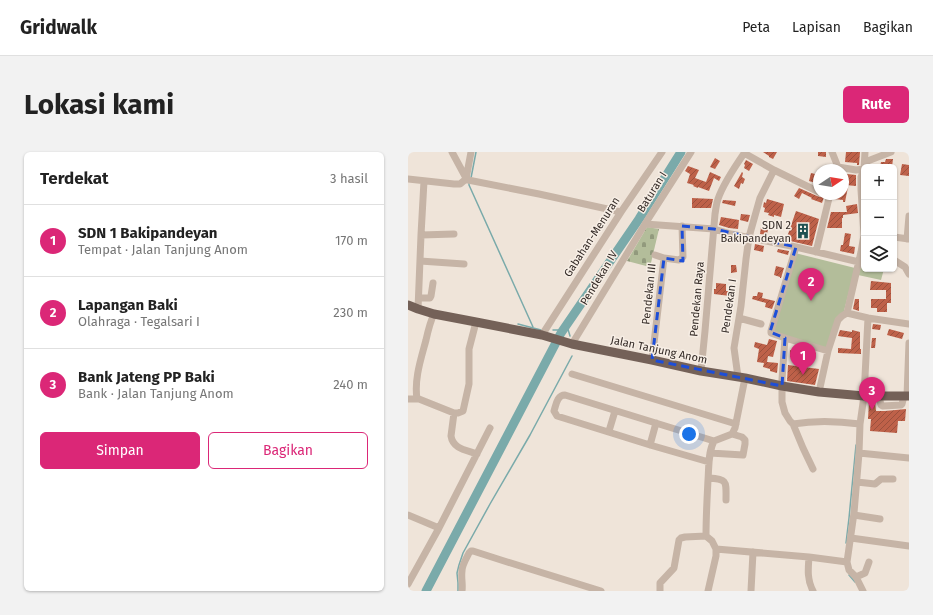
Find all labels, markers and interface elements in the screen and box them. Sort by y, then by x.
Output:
text: Gridwalk [20,16,97,39]
text: Peta [742,19,770,36]
text: Lapisan [792,19,841,36]
text: Bagikan [863,19,913,36]
button: Rute [843,86,909,123]
text: Lokasi kami [24,88,174,121]
north arrow [813,164,849,200]
map controls [861,164,897,272]
button: + [861,164,897,200]
text: Terdekat [40,168,109,189]
street label: Baturan I [634,169,670,215]
text: 3 hasil [330,171,368,186]
street label: Gabahan-Menuran [561,195,623,279]
button: − [861,200,897,236]
place label: SDN 2 Bakipandeyan [721,219,791,245]
building icon: SDN 2 Bakipandeyan [794,222,812,240]
text: SDN 1 Bakipandeyan [78,224,218,242]
text: 1 [50,233,56,248]
text: 170 m [335,233,368,248]
button: layers [861,236,897,272]
text: Tempat · Jalan Tanjung Anom [78,242,248,257]
street label: Pendekan IV [578,248,621,308]
street label: Pendekan Raya [687,261,707,337]
street label: Pendekan III [639,263,659,325]
pin: 2 [798,268,824,301]
street label: Pendekan I [719,278,739,334]
text: Lapangan Baki [78,296,178,314]
text: 2 [50,305,56,320]
text: 230 m [333,305,368,320]
text: Olahraga · Tegalsari I [78,314,200,329]
street label: Jalan Tanjung Anom [609,333,709,367]
pin: 1 [790,342,816,375]
text: Bank Jateng PP Baki [78,368,215,386]
text: 3 [50,377,56,392]
text: 240 m [333,377,368,392]
pin: 3 [859,377,885,410]
text: Bank · Jalan Tanjung Anom [78,386,234,401]
your location [679,424,699,444]
button: Simpan [40,432,200,469]
button: Bagikan [208,432,368,469]

